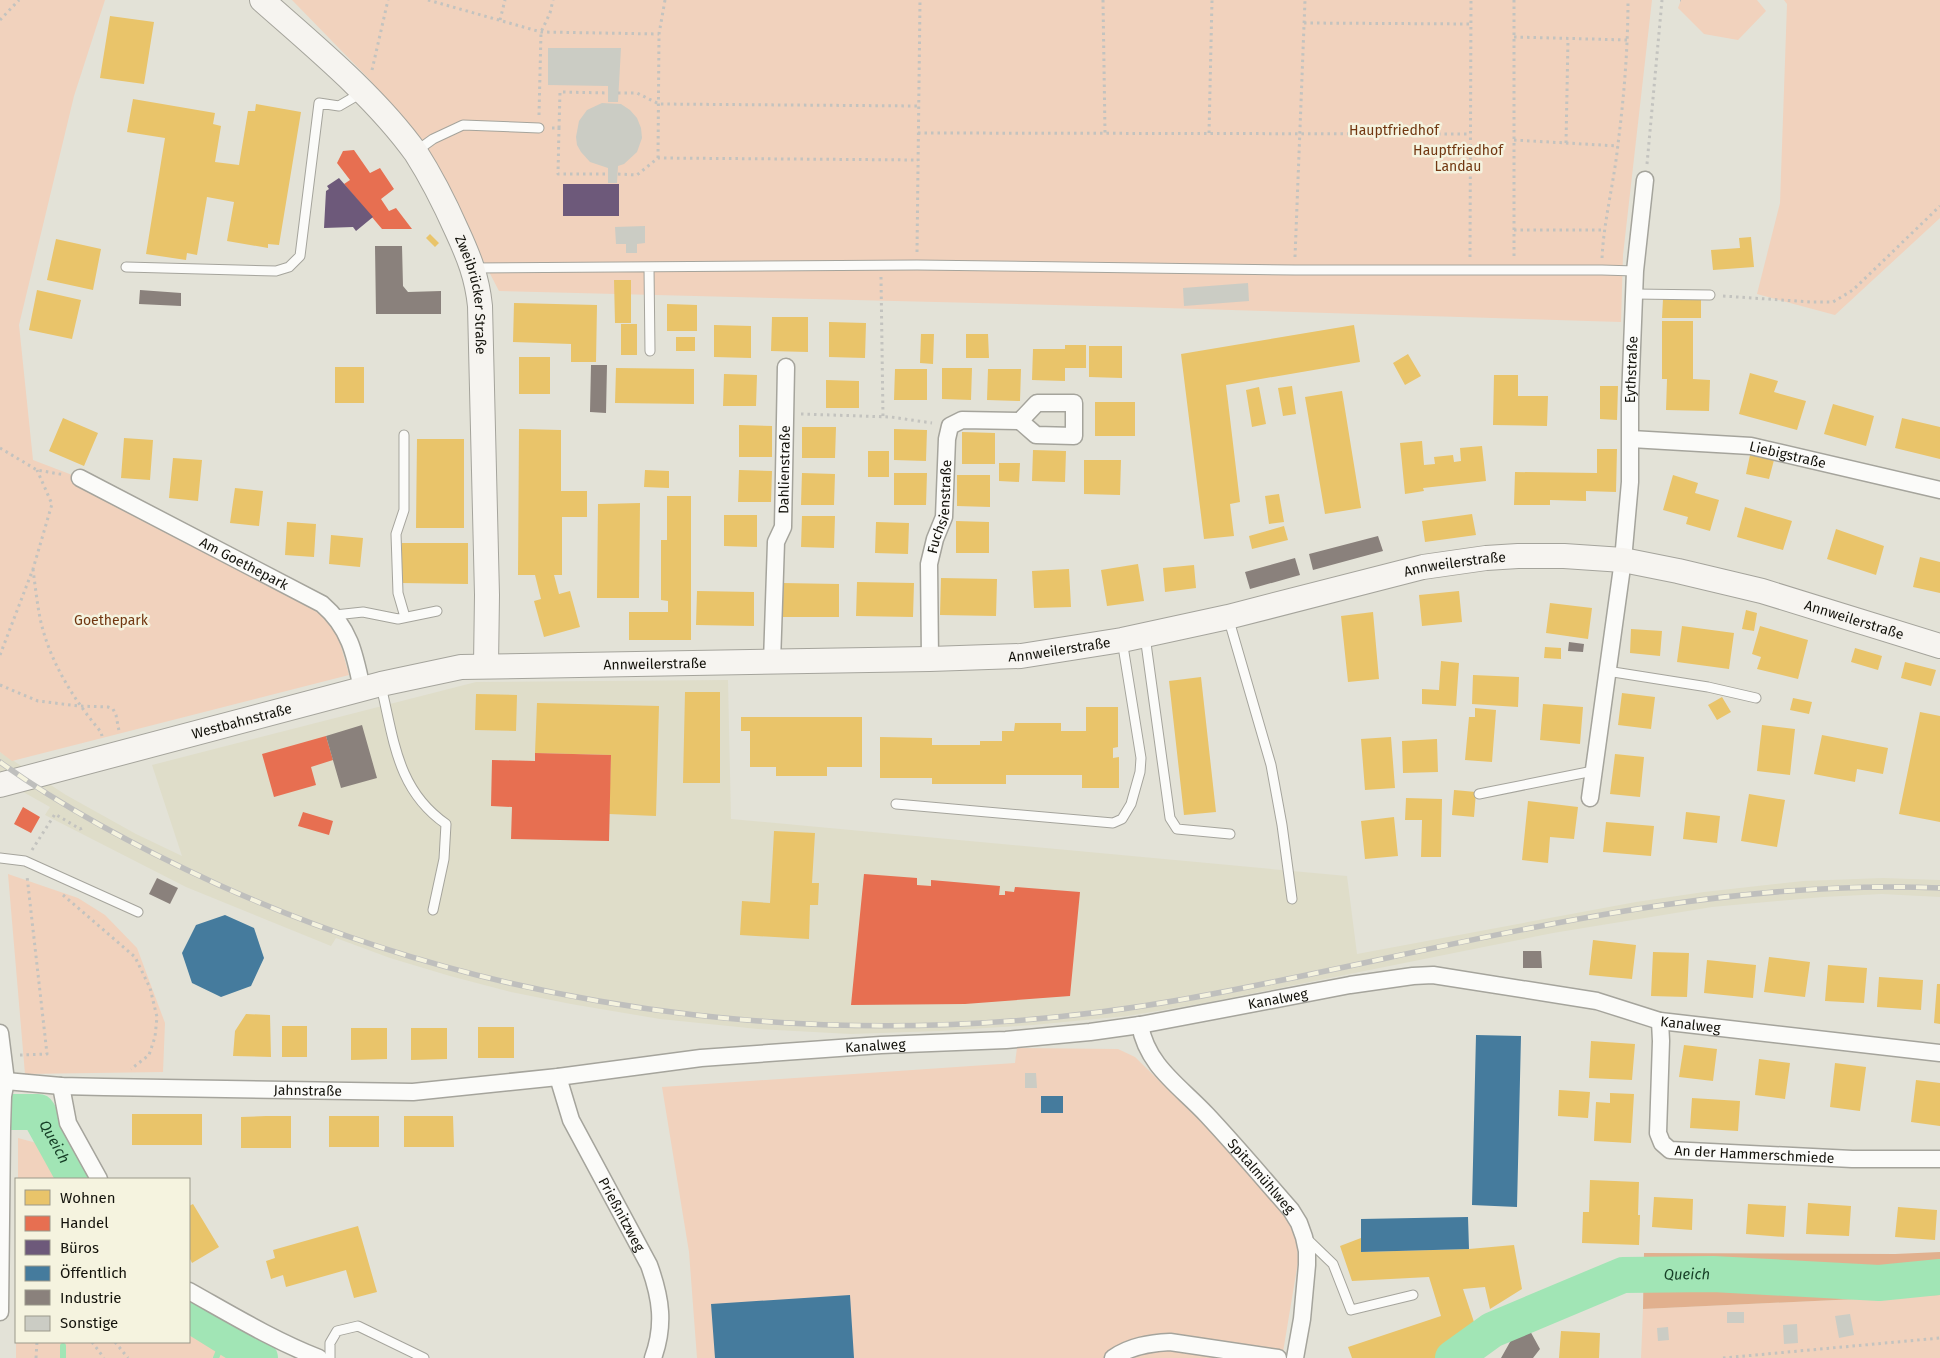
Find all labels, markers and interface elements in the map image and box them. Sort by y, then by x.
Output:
park label: Hauptfriedhof [1349,122,1440,139]
park label: Hauptfriedhof Landau [1413,142,1504,175]
street label: Zweibrücker Straße [451,233,489,355]
street label: Eythstraße [1622,336,1641,403]
street label: Dahlienstraße [775,425,794,514]
street label: Liebigstraße [1748,438,1828,472]
street label: Fuchsienstraße [924,459,955,555]
street label: Am Goethepark [197,534,292,594]
street label: Annweilerstraße [1402,549,1506,581]
street label: Annweilerstraße [1802,597,1906,643]
park label: Goethepark [74,612,149,629]
street label: Annweilerstraße [1008,634,1112,665]
street label: Annweilerstraße [603,655,707,674]
street label: Westbahnstraße [190,700,294,743]
street label: Kanalweg [1247,985,1310,1013]
street label: Kanalweg [1659,1013,1722,1037]
street label: Kanalweg [844,1036,907,1057]
street label: Jahnstraße [273,1082,342,1100]
water label: Queich [35,1117,74,1167]
street label: Spitalmühlweg [1224,1135,1299,1218]
street label: An der Hammerschmiede [1674,1142,1835,1167]
street label: Prießnitzweg [594,1175,648,1255]
legend [15,1178,190,1343]
text: Wohnen [60,1189,116,1207]
text: Handel [60,1214,109,1232]
text: Büros [60,1239,99,1257]
text: Öffentlich [60,1264,127,1282]
water label: Queich [1663,1265,1710,1284]
text: Industrie [60,1289,122,1307]
text: Sonstige [60,1314,118,1332]

